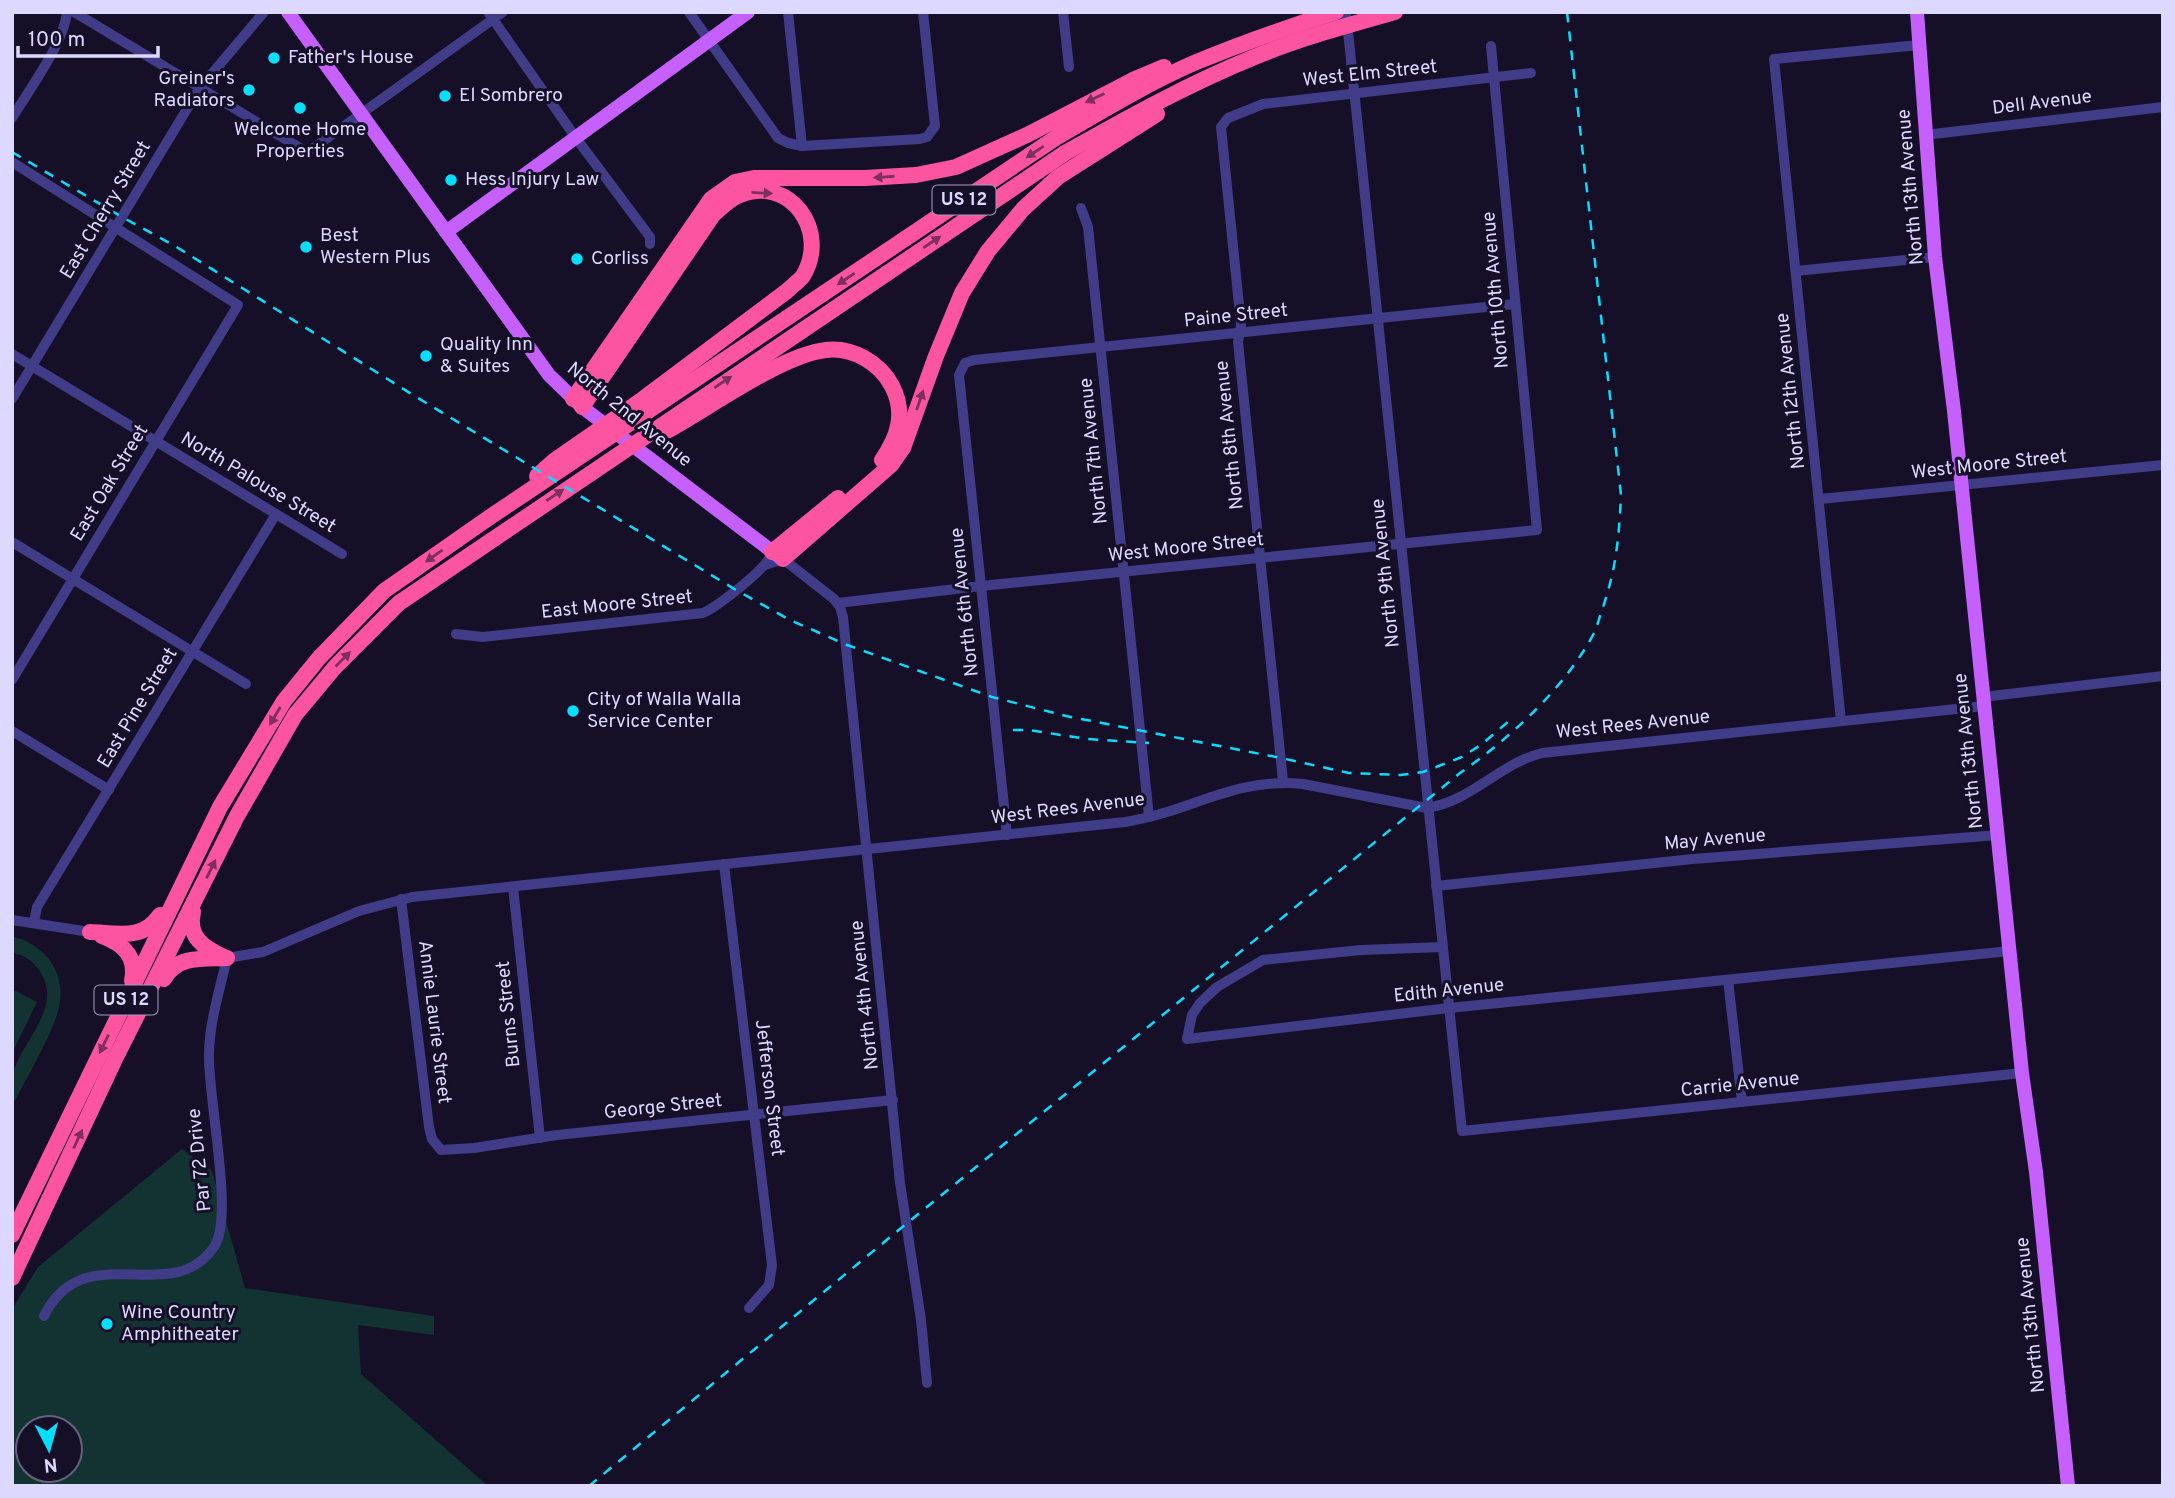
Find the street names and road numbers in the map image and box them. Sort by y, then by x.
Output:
street label: West Elm Street [1302,55,1438,93]
street label: Dell Avenue [1991,85,2093,121]
street label: North 13th Avenue [1892,108,1930,266]
street label: East Cherry Street [55,137,157,283]
road number: US 12 [932,186,996,215]
street label: North 10th Avenue [1477,210,1515,370]
street label: Paine Street [1183,299,1289,333]
street label: North 12th Avenue [1771,312,1811,470]
street label: North 2nd Avenue [562,357,696,473]
street label: North 8th Avenue [1210,359,1250,511]
street label: North 7th Avenue [1074,377,1114,525]
street label: East Oak Street [66,420,154,546]
street label: North Palouse Street [176,427,340,539]
street label: West Moore Street [1910,445,2068,485]
street label: North 9th Avenue [1366,497,1406,649]
street label: North 6th Avenue [945,526,985,678]
street label: West Moore Street [1107,528,1265,568]
street label: East Moore Street [540,585,694,625]
street label: East Pine Street [93,643,183,773]
street label: North 13th Avenue [1949,672,1989,830]
street label: West Rees Avenue [1555,705,1711,745]
street label: West Rees Avenue [990,788,1146,830]
street label: May Avenue [1663,824,1767,856]
street label: North 4th Avenue [845,919,885,1071]
street label: Annie Laurie Street [412,939,456,1105]
street label: Burns Street [491,960,527,1068]
street label: Edith Avenue [1393,973,1505,1009]
road number: US 12 [94,986,158,1015]
street label: Jefferson Street [749,1018,789,1158]
street label: Carrie Avenue [1679,1067,1801,1103]
street label: George Street [603,1089,723,1125]
street label: Par 72 Drive [183,1107,217,1213]
street label: North 13th Avenue [2011,1236,2051,1394]

